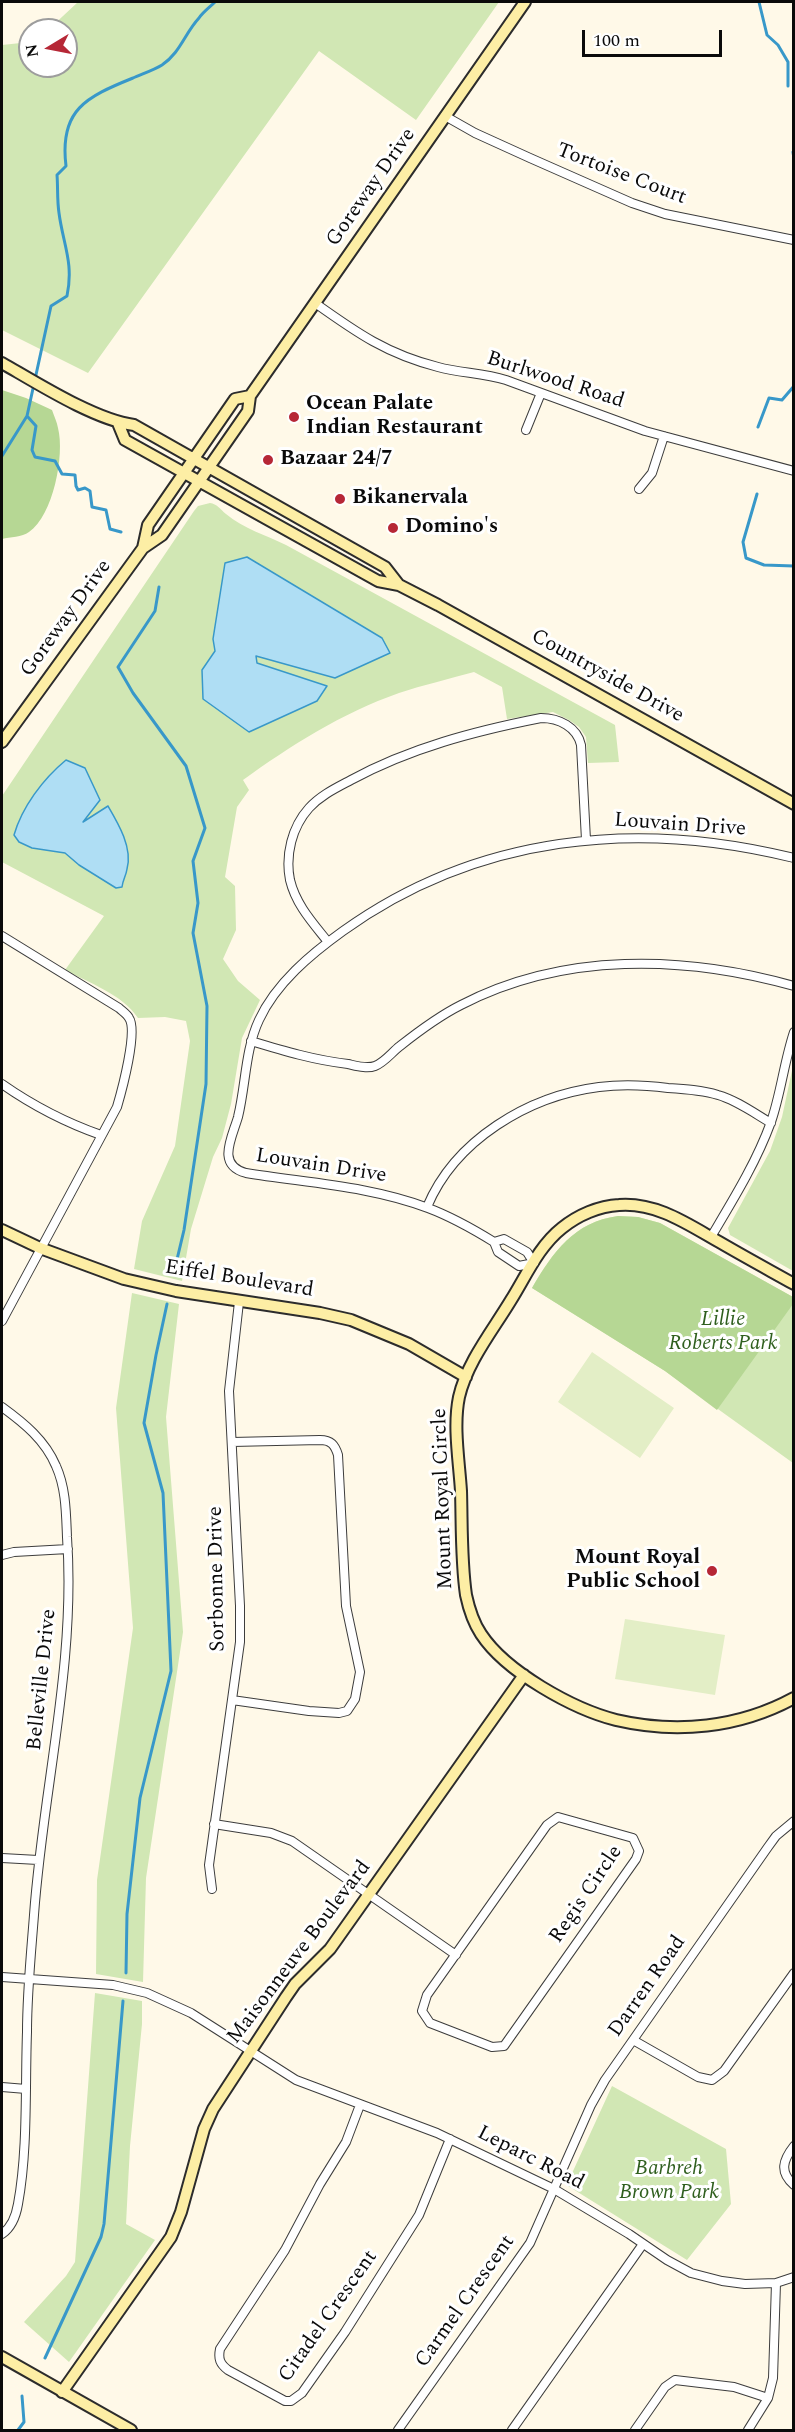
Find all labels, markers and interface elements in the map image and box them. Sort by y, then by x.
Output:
north arrow [18,18,78,78]
scale bar [585,18,724,56]
text: 100 m [593,27,640,54]
text: N [19,42,45,59]
street label: Goreway Drive [322,124,422,252]
street label: Tortoise Court [553,139,689,211]
street label: Burlwood Road [483,347,627,415]
place label: Ocean Palate Indian Restaurant [306,392,483,442]
marker: Ocean Palate Indian Restaurant [287,410,301,424]
place label: Bazaar 24/7 [280,447,393,473]
marker: Bazaar 24/7 [261,453,275,467]
place label: Bikanervala [352,486,468,512]
marker: Bikanervala [333,492,347,506]
place label: Domino's [405,515,498,541]
marker: Domino's [386,521,400,535]
street label: Goreway Drive [16,555,118,683]
street label: Countryside Drive [526,625,688,729]
street label: Louvain Drive [613,809,747,843]
street label: Louvain Drive [254,1144,388,1190]
street label: Eiffel Boulevard [163,1256,315,1304]
park label: Lillie Roberts Park [669,1308,777,1358]
street label: Mount Royal Circle [428,1408,460,1590]
street label: Sorbonne Drive [204,1506,232,1652]
place label: Mount Royal Public School [566,1546,700,1596]
marker: Mount Royal Public School [705,1564,719,1578]
street label: Belleville Drive [23,1608,63,1752]
street label: Regis Circle [545,1841,629,1949]
street label: Maisonneuve Boulevard [223,1856,377,2050]
street label: Darren Road [604,1931,692,2043]
street label: Leparc Road [472,2121,588,2197]
park label: Barbreh Brown Park [619,2157,719,2207]
street label: Carmel Crescent [411,2231,521,2373]
street label: Citadel Crescent [274,2246,384,2388]

